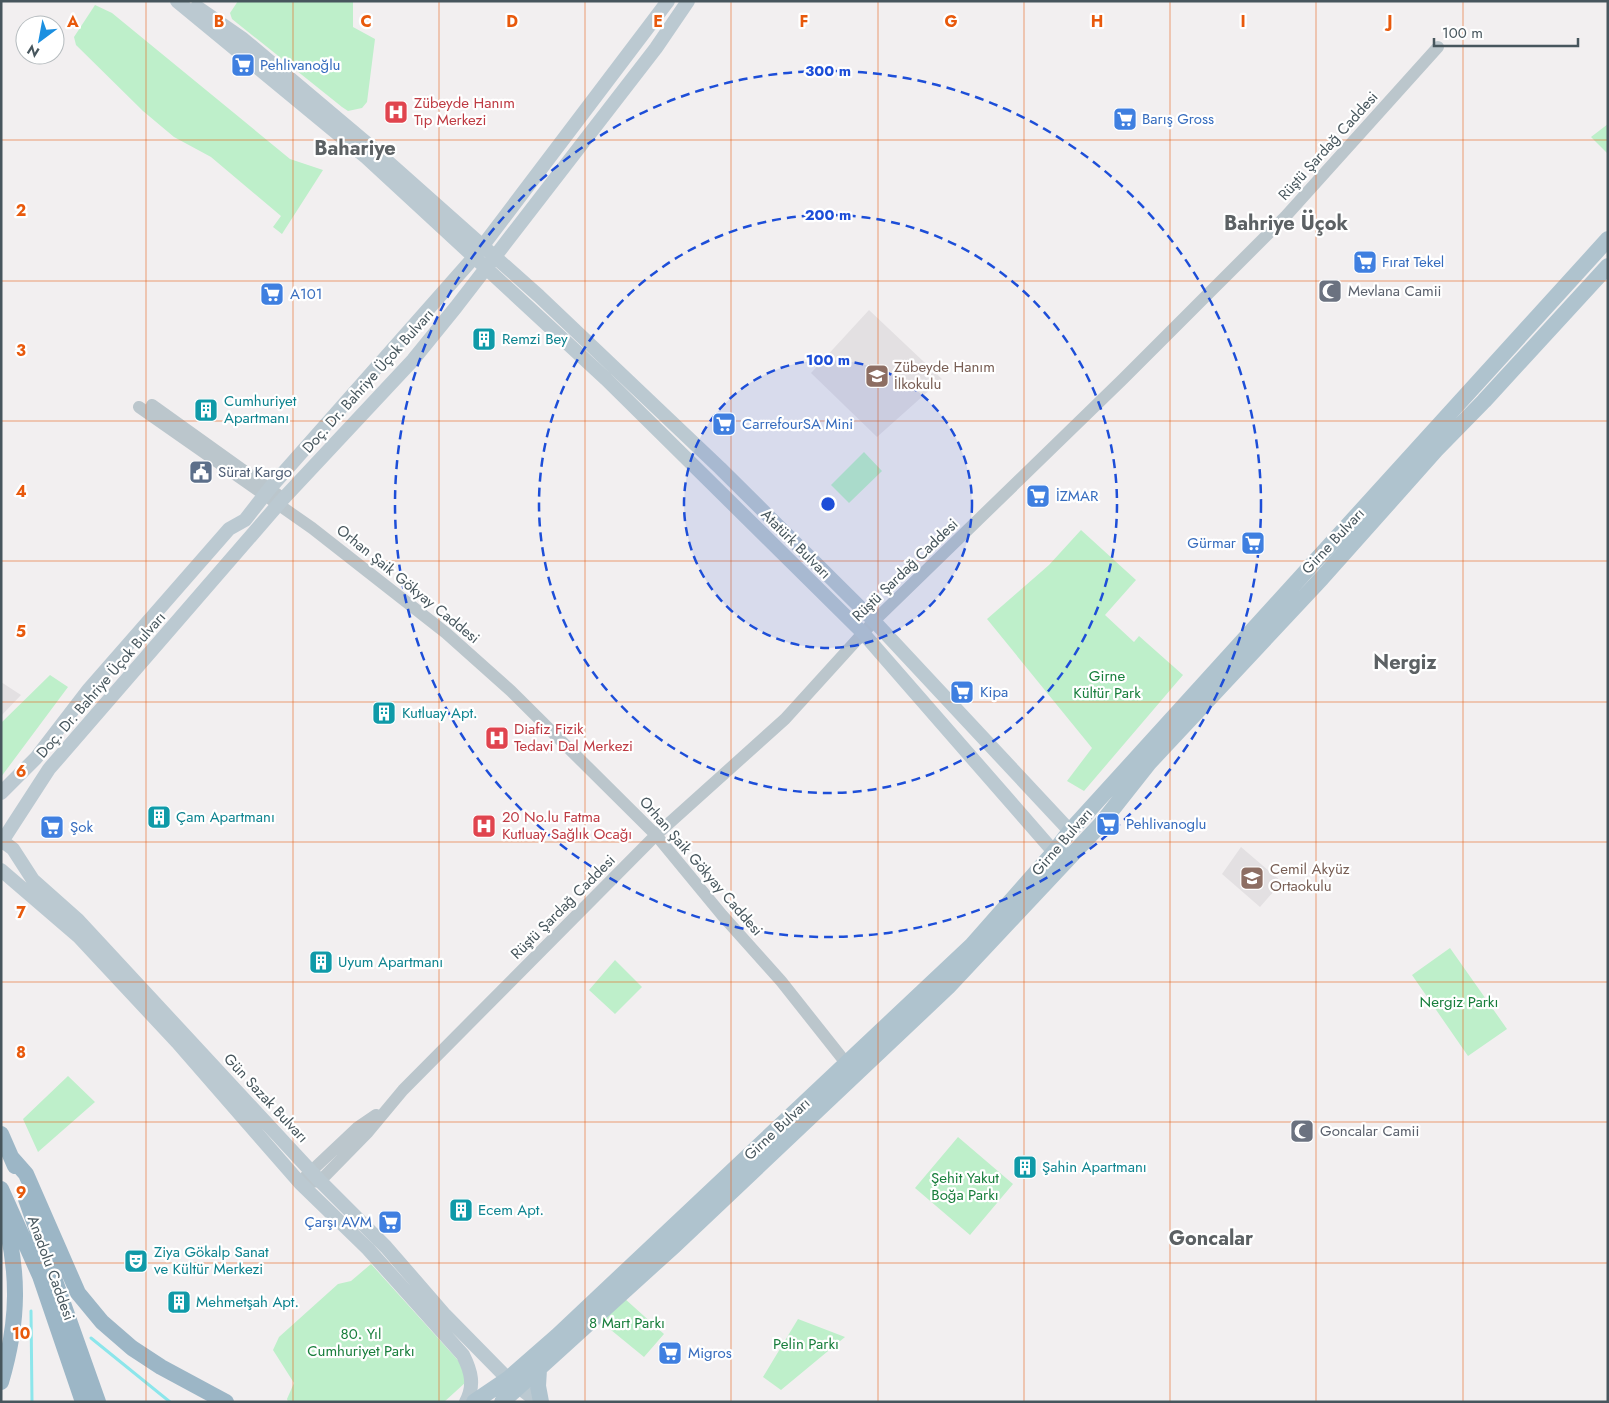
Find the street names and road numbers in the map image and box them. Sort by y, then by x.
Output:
street label: Rüştü Şardağ Caddesi [1273,87,1383,205]
street label: Doç. Dr. Bahriye Üçok Bulvarı [297,304,439,458]
street label: Girne Bulvarı [1297,503,1369,579]
street label: Atatürk Bulvarı [756,504,836,584]
street label: Rüştü Şardağ Caddesi [847,513,963,627]
street label: Orhan Şaik Gökyay Caddesi [332,519,484,649]
street label: Doç. Dr. Bahriye Üçok Bulvarı [31,607,171,763]
street label: Orhan Şaik Gökyay Caddesi [634,791,768,941]
street label: Girne Bulvarı [1026,803,1098,881]
street label: Rüştü Şardağ Caddesi [506,850,620,964]
street label: Gün Sazak Bulvarı [219,1048,313,1148]
street label: Girne Bulvarı [739,1093,815,1165]
street label: Anadolu Caddesi [22,1213,80,1323]

